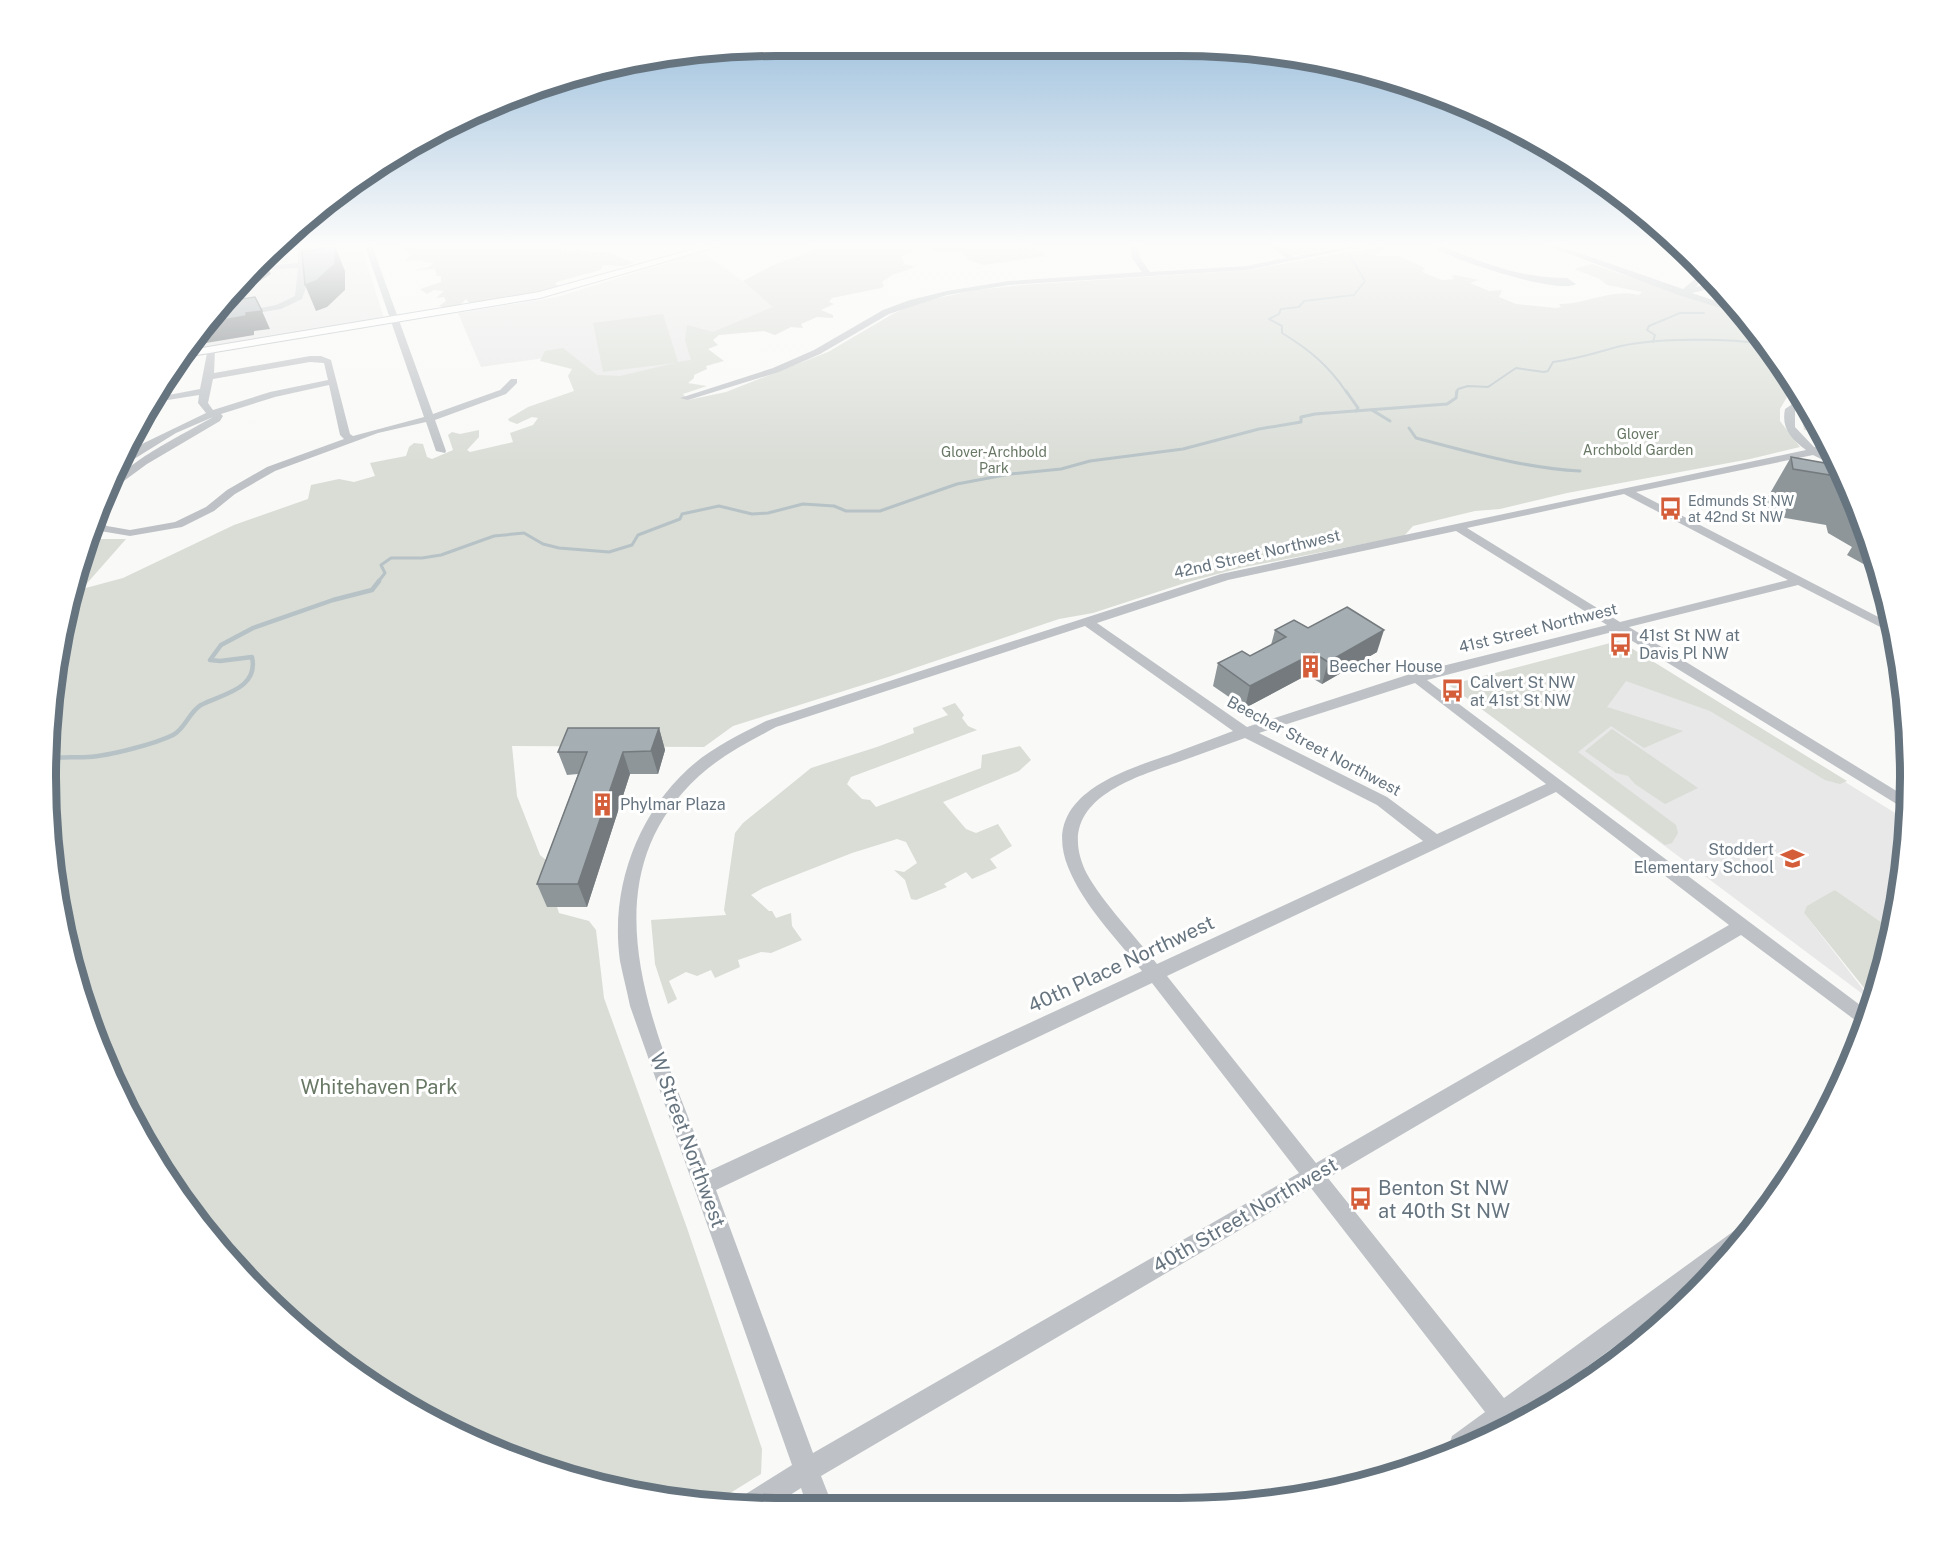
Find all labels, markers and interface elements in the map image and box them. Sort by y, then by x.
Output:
park label: Glover Archbold Garden [1583,426,1693,458]
park label: Glover-Archbold Park [941,444,1047,476]
place label: Edmunds St NW at 42nd St NW [1688,493,1795,525]
bus stop icon: Edmunds St NW at 42nd St NW [1657,496,1683,522]
street label: 42nd Street Northwest [1172,526,1342,582]
street label: 41st Street Northwest [1457,599,1619,657]
place label: 41st St NW at Davis Pl NW [1639,626,1740,663]
bus stop icon: 41st St NW at Davis Pl NW [1608,631,1634,657]
building icon: Beecher House [1298,653,1324,679]
place label: Beecher House [1329,657,1443,676]
place label: Calvert St NW at 41st St NW [1470,673,1575,710]
bus stop icon: Calvert St NW at 41st St NW [1439,678,1465,704]
street label: Beecher Street Northwest [1224,692,1404,800]
building icon: Phylmar Plaza [589,791,615,817]
place label: Phylmar Plaza [620,795,726,814]
place label: Stoddert Elementary School [1634,840,1774,877]
school or university icon: Stoddert Elementary School [1779,845,1805,871]
street label: 40th Place Northwest [1024,910,1218,1018]
street label: W Street Northwest [645,1049,731,1231]
park label: Whitehaven Park [301,1075,457,1099]
street label: 40th Street Northwest [1148,1152,1342,1278]
place label: Benton St NW at 40th St NW [1378,1176,1510,1223]
bus stop icon: Benton St NW at 40th St NW [1347,1186,1373,1212]

